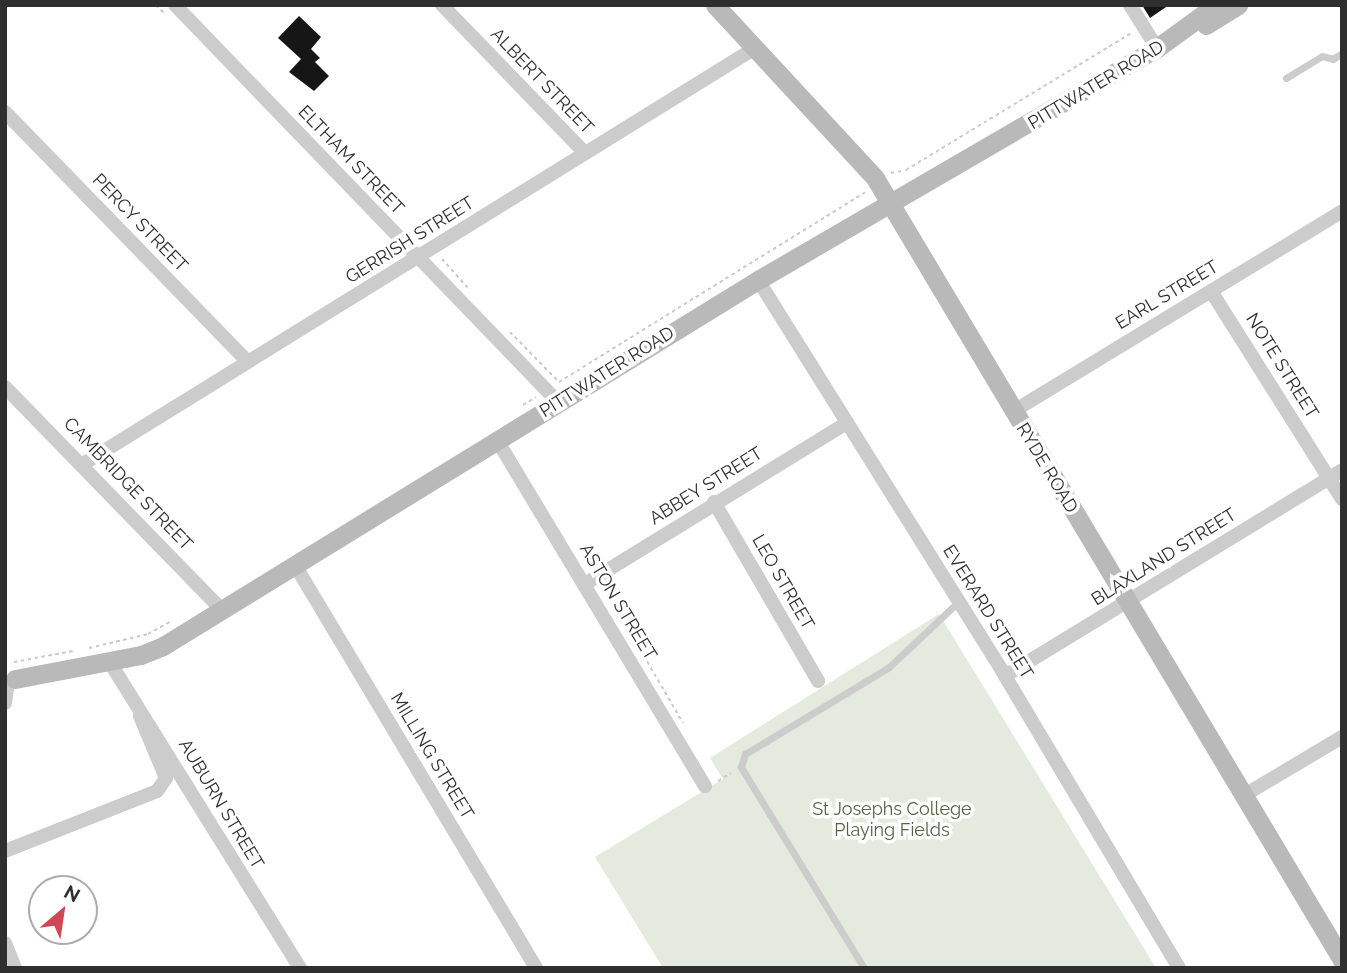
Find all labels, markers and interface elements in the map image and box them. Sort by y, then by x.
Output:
street label: ALBERT STREET [486,23,598,139]
street label: PITTWATER ROAD [1024,36,1168,134]
street label: ELTHAM STREET [294,101,408,219]
street label: PERCY STREET [88,169,192,277]
street label: GERRISH STREET [342,192,478,288]
street label: EARL STREET [1112,256,1222,334]
street label: NOTE STREET [1241,309,1323,423]
street label: PITTWATER ROAD [536,322,678,422]
street label: CAMBRIDGE STREET [59,413,197,555]
street label: RYDE ROAD [1012,419,1082,517]
street label: ABBEY STREET [645,442,767,530]
street label: BLAXLAND STREET [1088,504,1240,610]
street label: LEO STREET [747,531,819,633]
street label: ASTON STREET [575,540,661,664]
street label: EVERARD STREET [938,541,1038,683]
street label: MILLING STREET [386,689,478,823]
street label: AUBURN STREET [174,735,268,873]
park label: St Josephs College Playing Fields [812,799,972,842]
north arrow [28,875,98,945]
text: N [61,880,84,907]

